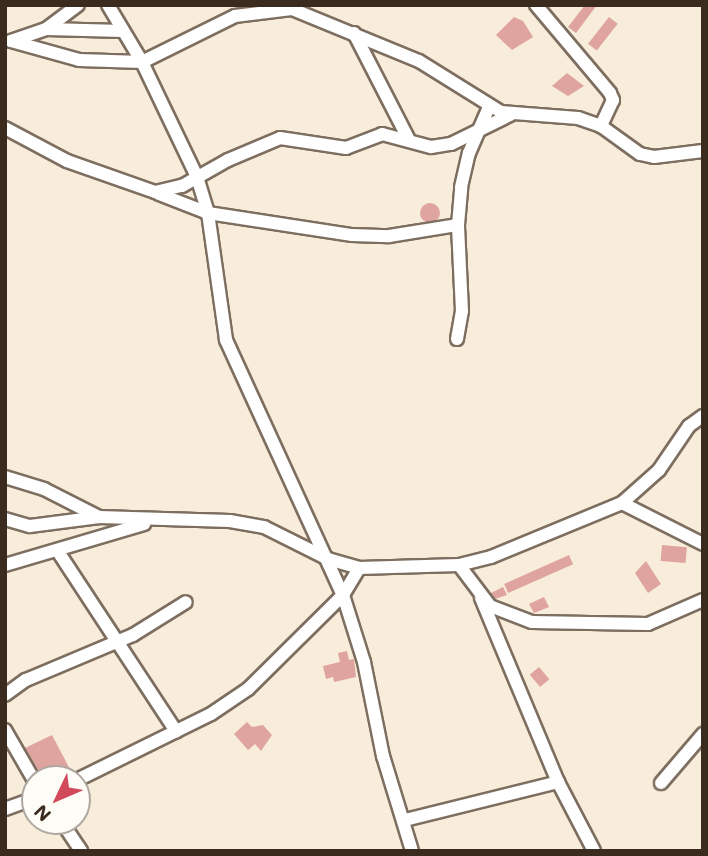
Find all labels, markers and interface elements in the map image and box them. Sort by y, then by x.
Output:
north arrow [21,765,91,835]
text: N [28,800,56,827]

